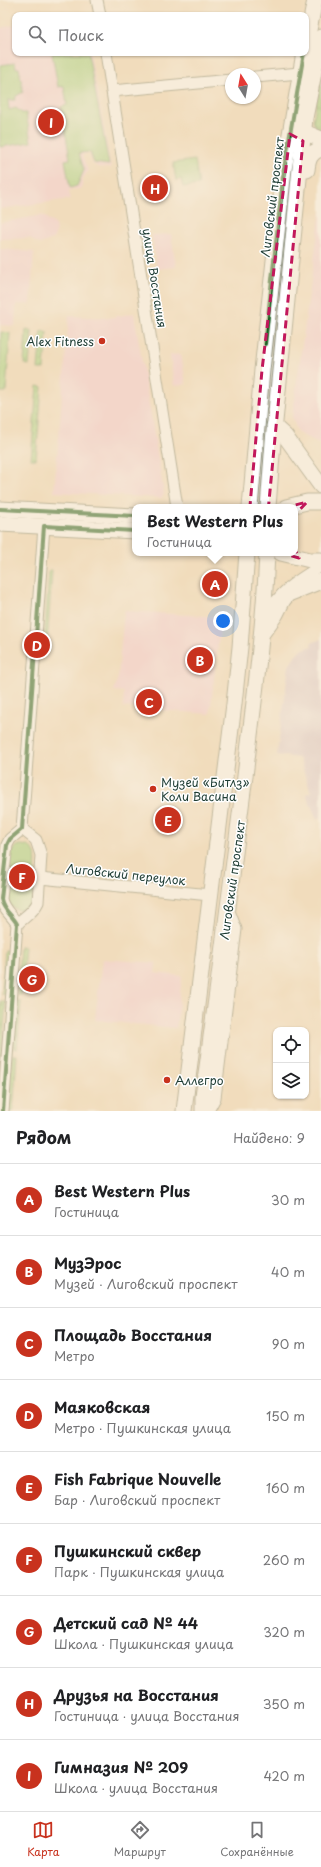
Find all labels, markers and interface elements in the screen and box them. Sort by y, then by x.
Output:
search box [12,12,309,56]
icon: search [26,23,48,45]
text: Поиск [58,23,104,46]
north arrow [225,68,261,104]
pin: I [38,107,64,137]
street label: Лиговский проспект [256,136,288,258]
pin: H [142,173,168,203]
street label: улица Восстания [138,227,172,329]
place label: Alex Fitness [26,332,94,350]
marker: Alex Fitness [97,336,107,346]
popup [132,504,298,556]
text: Best Western Plus [147,509,283,532]
text: Гостиница [147,532,212,551]
pin: A [202,569,228,599]
your location [213,611,233,631]
pin: D [24,630,50,660]
pin: B [187,645,213,675]
pin: C [136,687,162,717]
place label: Музей «Битлз» Коли Васина [161,773,249,805]
marker: Музей «Битлз» Коли Васина [148,784,158,794]
pin: E [155,805,181,835]
street label: Лиговский проспект [215,819,249,941]
street label: Лиговский переулок [65,859,187,889]
pin: F [9,862,35,892]
pin: G [19,964,45,994]
map controls [273,1027,309,1099]
button: locate [273,1027,309,1063]
button: layers [273,1063,309,1099]
place label: Аллегро [175,1071,224,1089]
marker: Аллегро [162,1075,172,1085]
text: Рядом [16,1124,71,1150]
text: Найдено: 9 [233,1128,305,1147]
text: Best Western Plus [54,1179,190,1202]
text: A [24,1190,34,1209]
text: 30 m [271,1190,305,1209]
text: Гостиница [54,1202,119,1221]
text: МузЭрос [54,1251,122,1274]
text: B [25,1262,33,1281]
text: 40 m [271,1262,305,1281]
text: Музей · Лиговский проспект [54,1274,238,1293]
text: Площадь Восстания [54,1323,212,1346]
text: C [24,1334,34,1353]
text: 90 m [272,1334,305,1353]
text: Метро [54,1346,95,1365]
text: Маяковская [54,1395,151,1418]
text: D [24,1406,34,1425]
text: 150 m [266,1406,305,1425]
text: Метро · Пушкинская улица [54,1418,231,1437]
text: Fish Fabrique Nouvelle [54,1467,221,1490]
text: E [25,1478,33,1497]
text: 160 m [266,1478,305,1497]
text: Бар · Лиговский проспект [54,1490,220,1509]
text: Пушкинский сквер [54,1539,201,1562]
text: F [25,1550,33,1569]
text: 260 m [263,1550,305,1569]
text: Парк · Пушкинская улица [54,1562,224,1581]
text: Детский сад № 44 [54,1611,198,1634]
text: G [24,1622,34,1641]
text: 320 m [263,1622,305,1641]
text: Школа · Пушкинская улица [54,1634,233,1653]
text: Друзья на Восстания [54,1683,219,1706]
text: H [24,1694,34,1713]
text: 350 m [263,1694,305,1713]
text: Гостиница · улица Восстания [54,1706,239,1725]
text: Гимназия № 209 [54,1755,188,1778]
text: I [27,1766,31,1785]
text: 420 m [263,1766,305,1785]
text: Школа · улица Восстания [54,1778,218,1797]
tab: Карта [27,1819,59,1860]
tab: Маршрут [114,1819,166,1860]
tab: Сохранённые [220,1819,294,1860]

